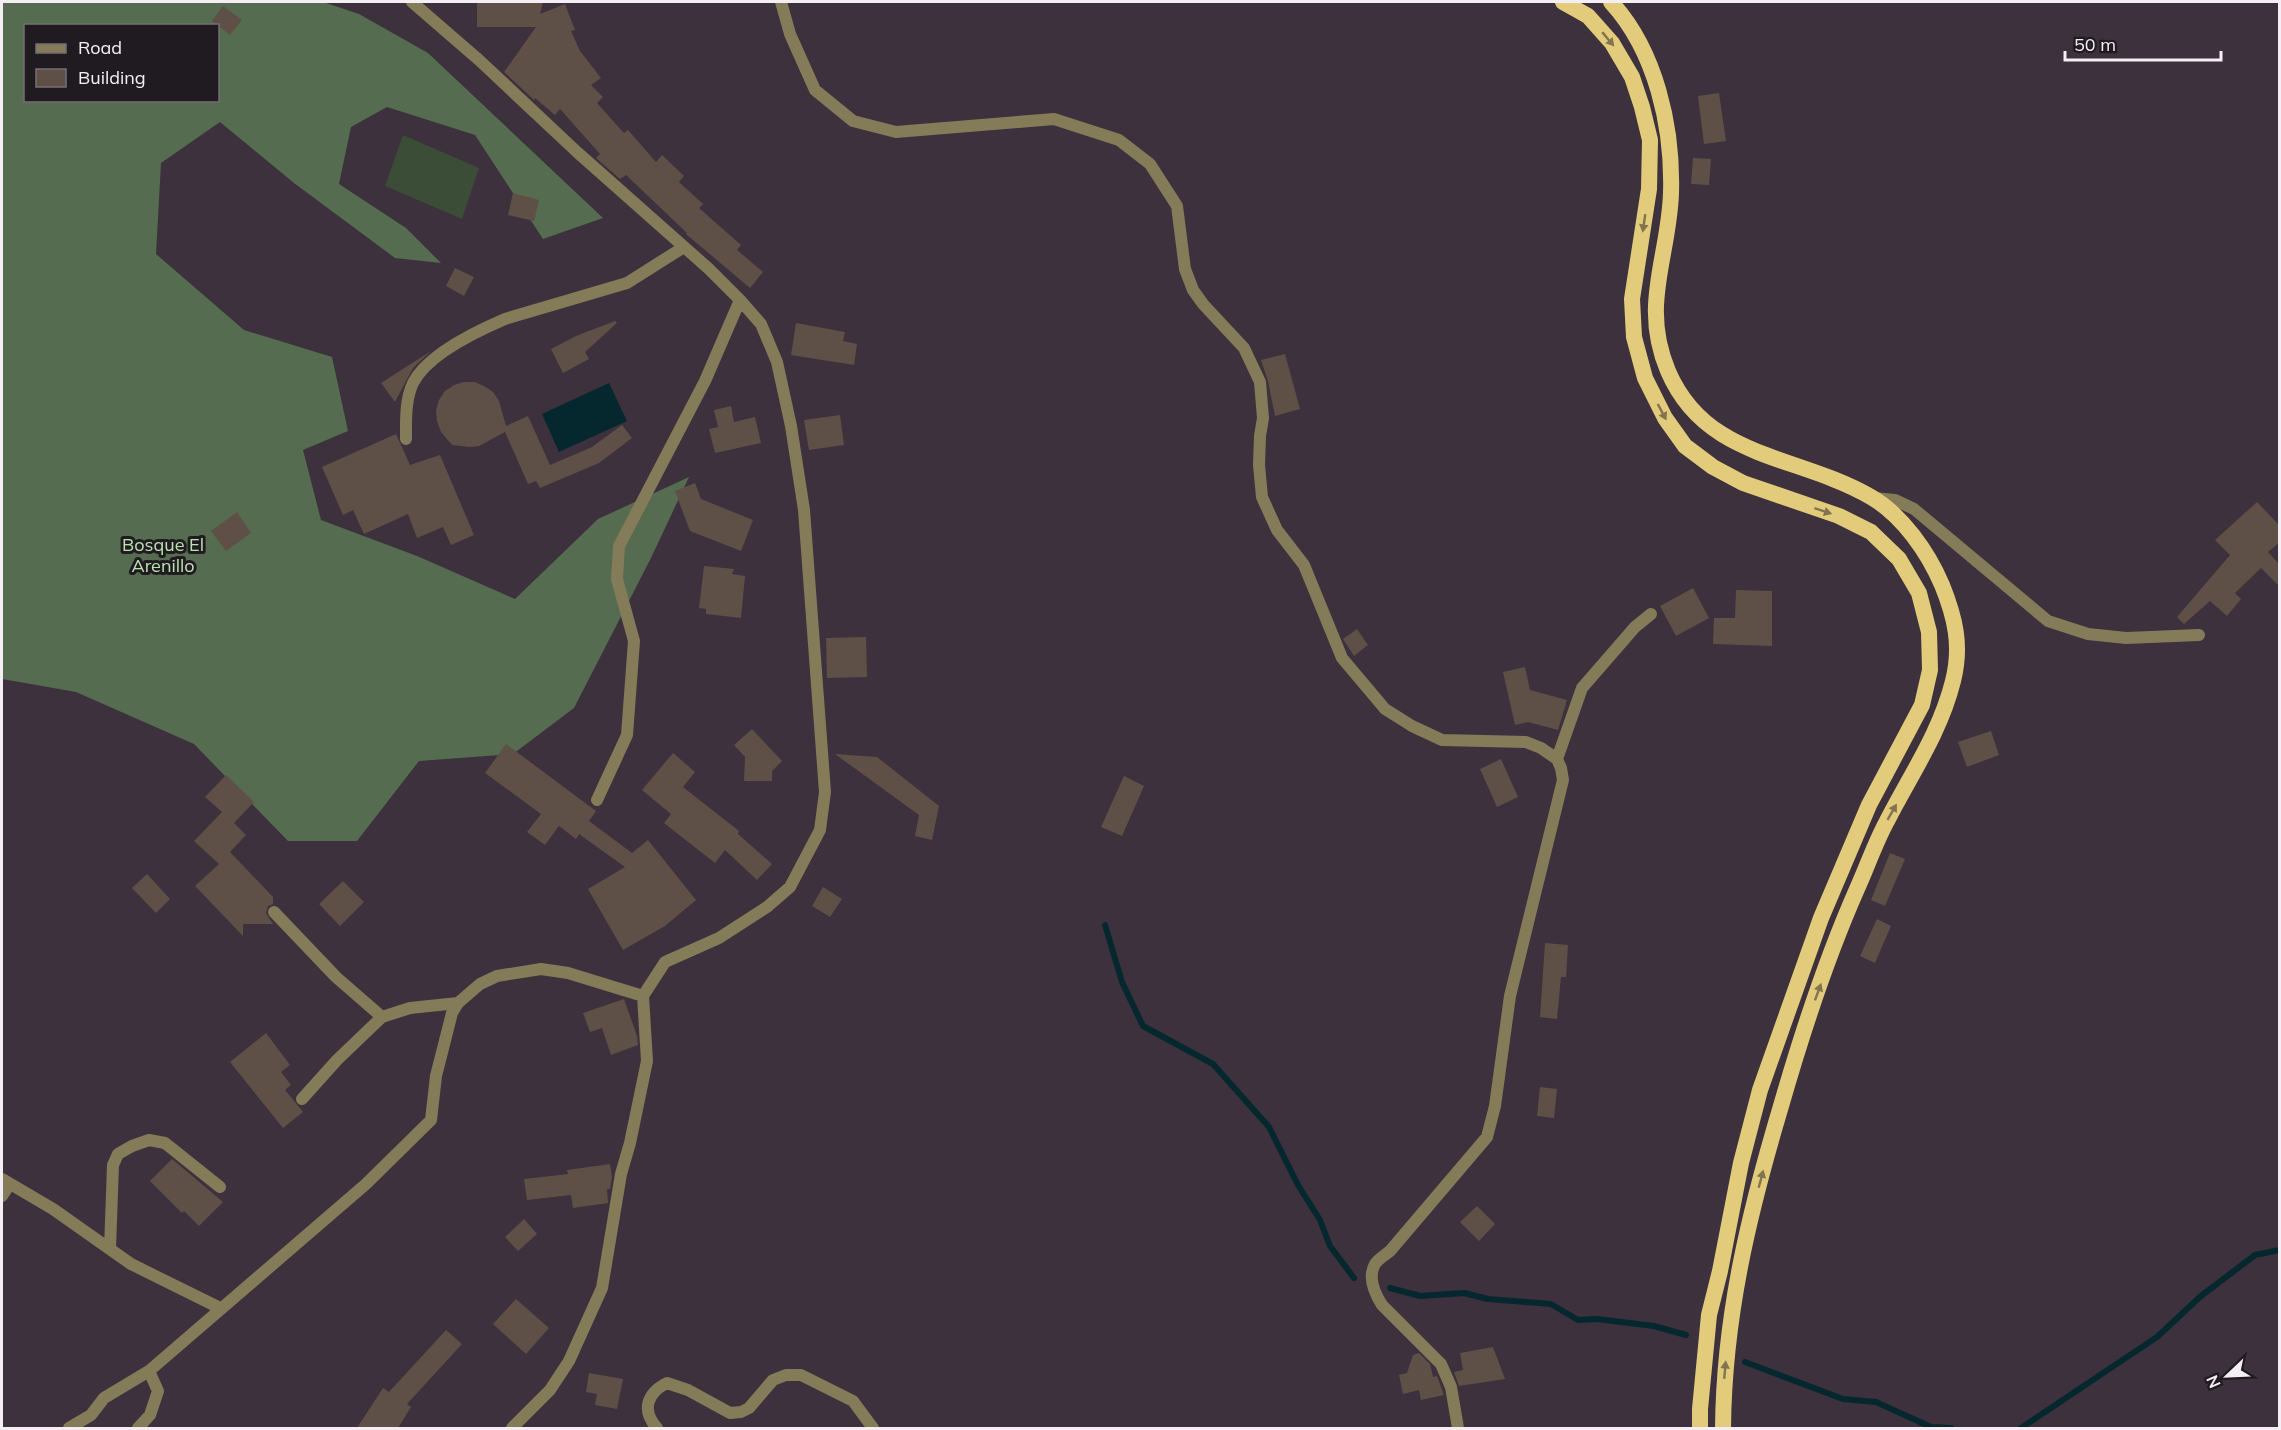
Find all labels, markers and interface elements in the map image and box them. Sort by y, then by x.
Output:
legend [24,24,219,102]
scale bar [2065,24,2221,62]
one-way arrow [1601,31,1614,46]
text: 50 m [2074,33,2116,56]
text: Road [78,36,122,59]
text: Building [78,66,146,89]
one-way arrow [1640,214,1649,233]
one-way arrow [1657,404,1667,421]
one-way arrow [1814,507,1832,516]
park label: Bosque El Arenillo [122,533,204,577]
one-way arrow [1887,803,1897,820]
one-way arrow [1813,983,1823,1001]
one-way arrow [1756,1170,1766,1188]
north arrow [2197,1346,2257,1406]
one-way arrow [1720,1361,1730,1380]
text: N [2202,1372,2225,1391]

